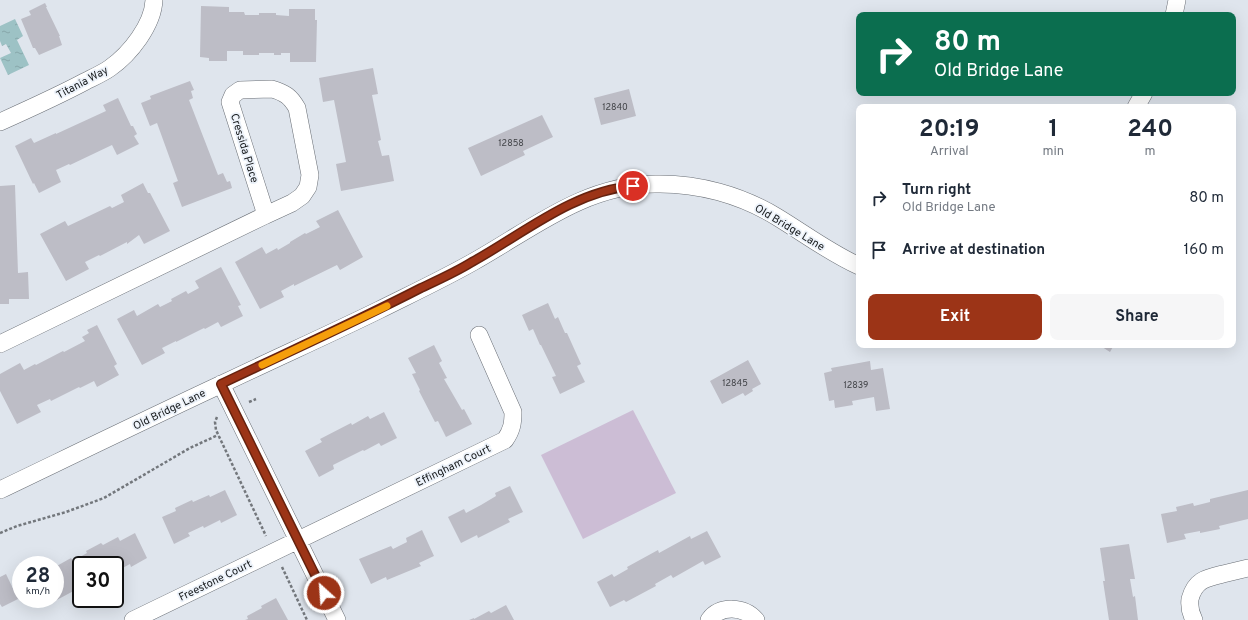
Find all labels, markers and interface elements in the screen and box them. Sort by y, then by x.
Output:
text: 80 m [934,25,1001,61]
icon: right [868,28,920,80]
text: Old Bridge Lane [934,60,1063,83]
street label: Titania Way [54,63,111,102]
house number: 12840 [602,102,628,113]
street label: Cressida Place [227,112,261,185]
text: 20:19 [919,115,980,145]
text: 1 [1049,115,1058,145]
text: 240 [1127,115,1173,145]
house number: 12858 [498,138,524,149]
text: Arrival [930,144,969,160]
text: min [1043,144,1064,160]
text: m [1145,144,1156,160]
pin [616,169,650,203]
icon: arrive [622,175,644,197]
text: Turn right [902,181,971,200]
icon: right [868,187,890,209]
text: 80 m [1189,189,1224,208]
text: Old Bridge Lane [902,200,995,216]
street label: Old Bridge Lane [752,201,827,254]
icon: arrive [868,239,890,261]
text: Arrive at destination [902,241,1045,260]
text: 160 m [1184,241,1224,260]
button: Exit [868,294,1042,340]
button: Share [1050,294,1224,340]
house number: 12845 [722,378,748,389]
house number: 12839 [844,380,868,391]
street label: Old Bridge Lane [131,386,208,434]
street label: Effingham Court [414,442,493,490]
speed limit sign: 30 [72,556,124,608]
street label: Freestone Court [177,557,254,605]
text: 28 [26,564,50,590]
position arrow [303,572,345,614]
text: km/h [26,585,50,598]

